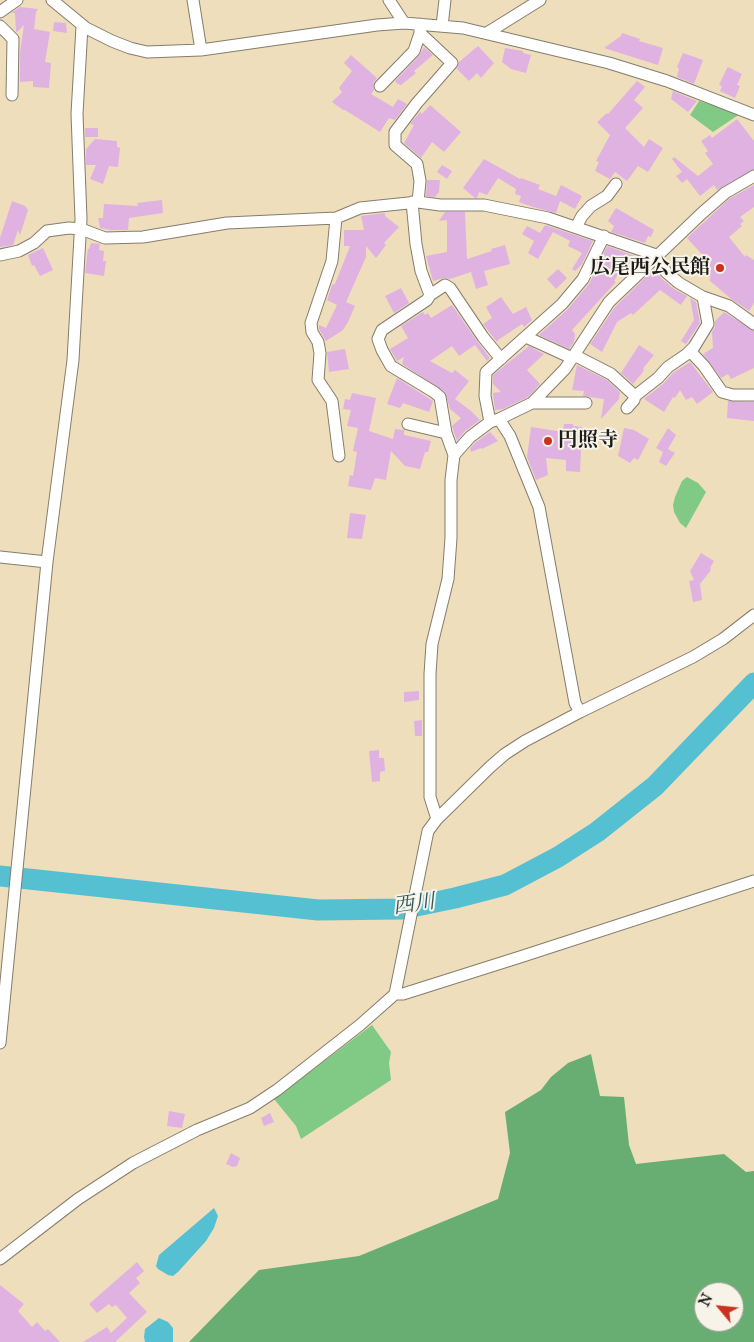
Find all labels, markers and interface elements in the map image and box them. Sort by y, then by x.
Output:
place label: 広尾西公民館 [590,256,710,280]
marker: 広尾西公民館 [714,262,726,274]
place label: 円照寺 [558,429,618,453]
marker: 円照寺 [542,435,554,447]
water label: 西川 [391,890,437,920]
north arrow [694,1282,744,1332]
text: N [696,1291,716,1309]

